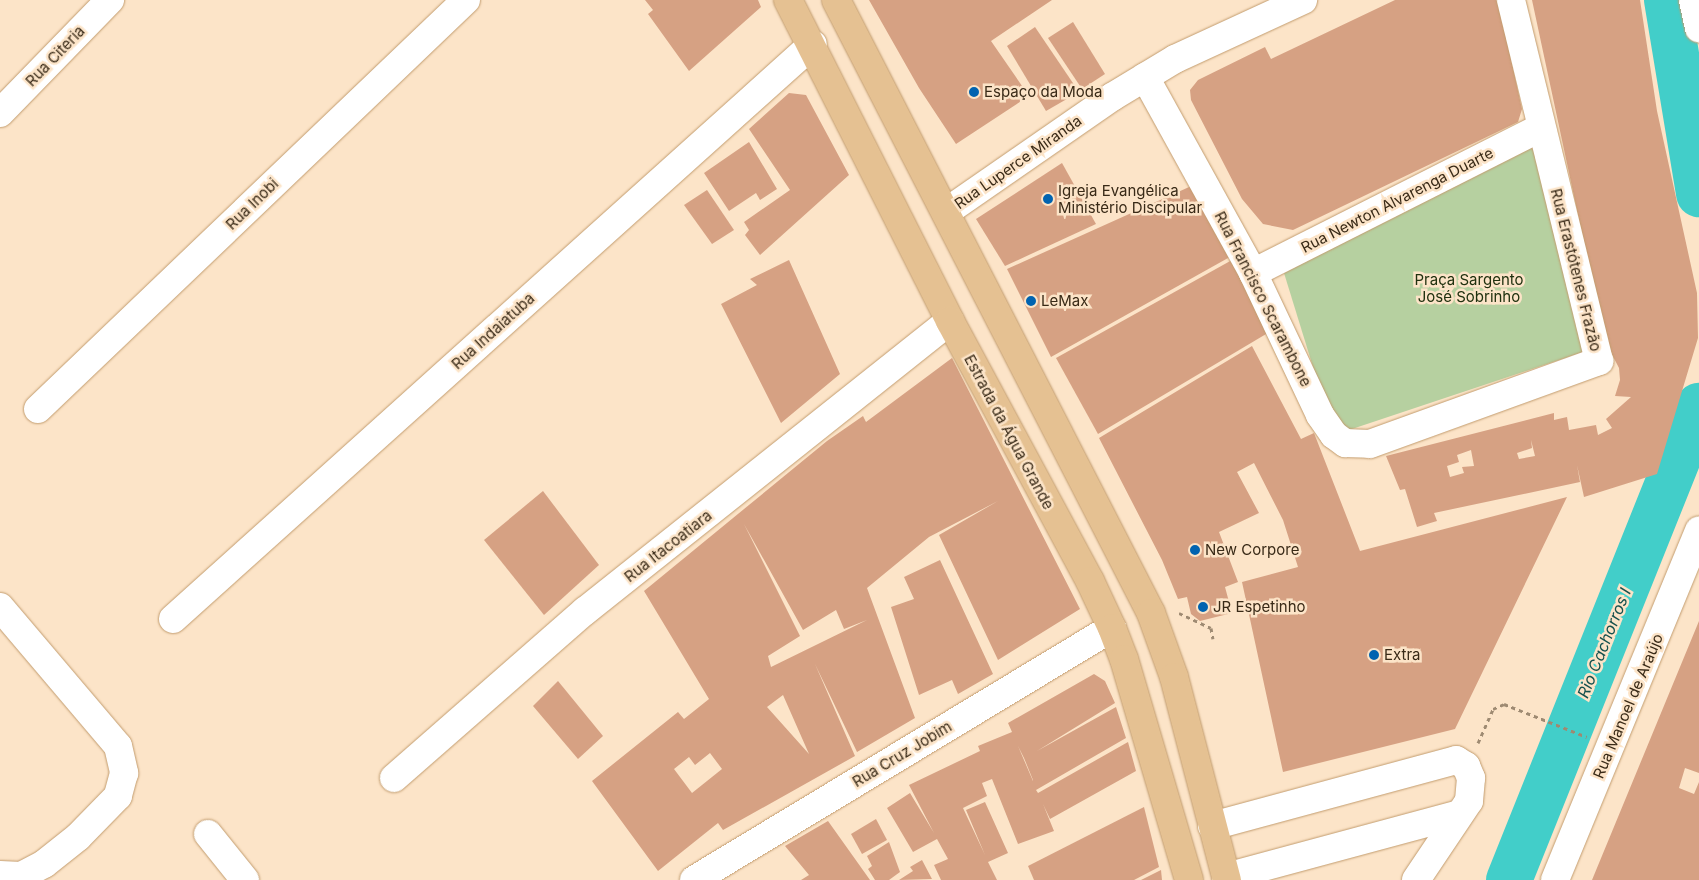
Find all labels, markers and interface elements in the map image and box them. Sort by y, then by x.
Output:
street label: Rua Citeria [22,22,88,90]
place label: Espaço da Moda [984,83,1102,101]
marker: Espaço da Moda [968,86,980,98]
street label: Rua Luperce Miranda [951,111,1085,213]
street label: Rua Newton Alvarenga Duarte [1298,144,1496,256]
street label: Rua Inobi [222,175,282,233]
place label: Igreja Evangélica Ministério Discipular [1058,181,1202,216]
street label: Rua Erastótenes Frazão [1547,187,1605,353]
marker: Igreja Evangélica Ministério Discipular [1042,193,1054,205]
street label: Rua Francisco Scarambone [1211,208,1315,390]
park label: Praça Sargento José Sobrinho [1414,270,1524,305]
street label: Rua Indaiatuba [448,289,538,373]
place label: LeMax [1041,292,1088,310]
marker: LeMax [1025,295,1037,307]
street label: Estrada da Água Grande [961,352,1057,512]
street label: Rua Itacoatiara [621,506,715,586]
place label: New Corpore [1205,541,1299,559]
marker: New Corpore [1189,544,1201,556]
water label: Rio Cachorros I [1573,585,1635,701]
place label: JR Espetinho [1213,598,1306,616]
marker: JR Espetinho [1197,601,1209,613]
street label: Rua Manoel de Araújo [1589,631,1667,781]
place label: Extra [1384,646,1420,664]
marker: Extra [1368,649,1380,661]
street label: Rua Cruz Jobim [849,717,955,791]

